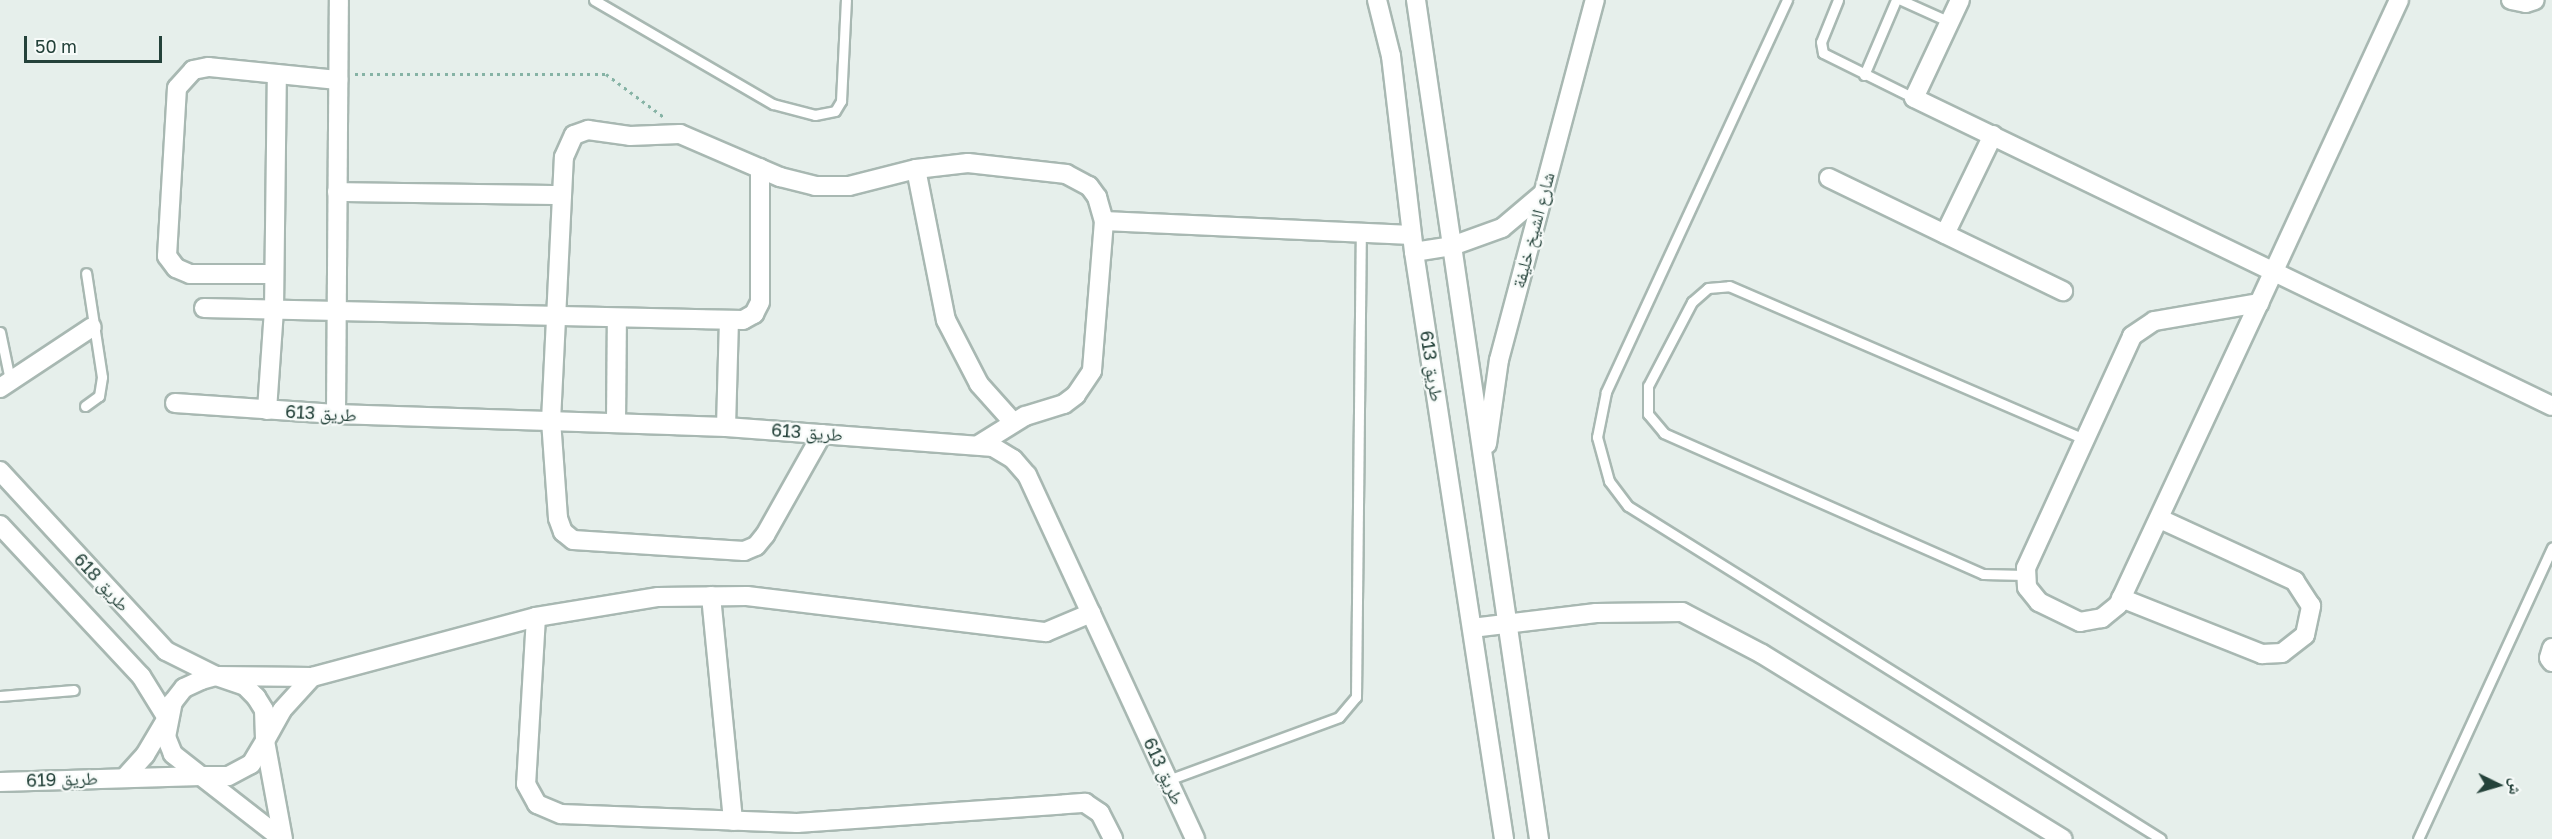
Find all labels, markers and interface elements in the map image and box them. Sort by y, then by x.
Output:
scale bar [27,24,165,62]
text: 50 m [35,35,77,57]
street label: شارع الشيخ خليفة [1507,170,1559,290]
street label: طريق 613 [1416,329,1448,403]
street label: طريق 613 [285,400,357,426]
street label: طريق 613 [771,419,843,445]
street label: طريق 618 [70,548,134,616]
street label: طريق 613 [1139,734,1189,808]
north arrow [2468,755,2528,815]
street label: طريق 619 [26,767,98,791]
text: ش [2505,777,2527,796]

